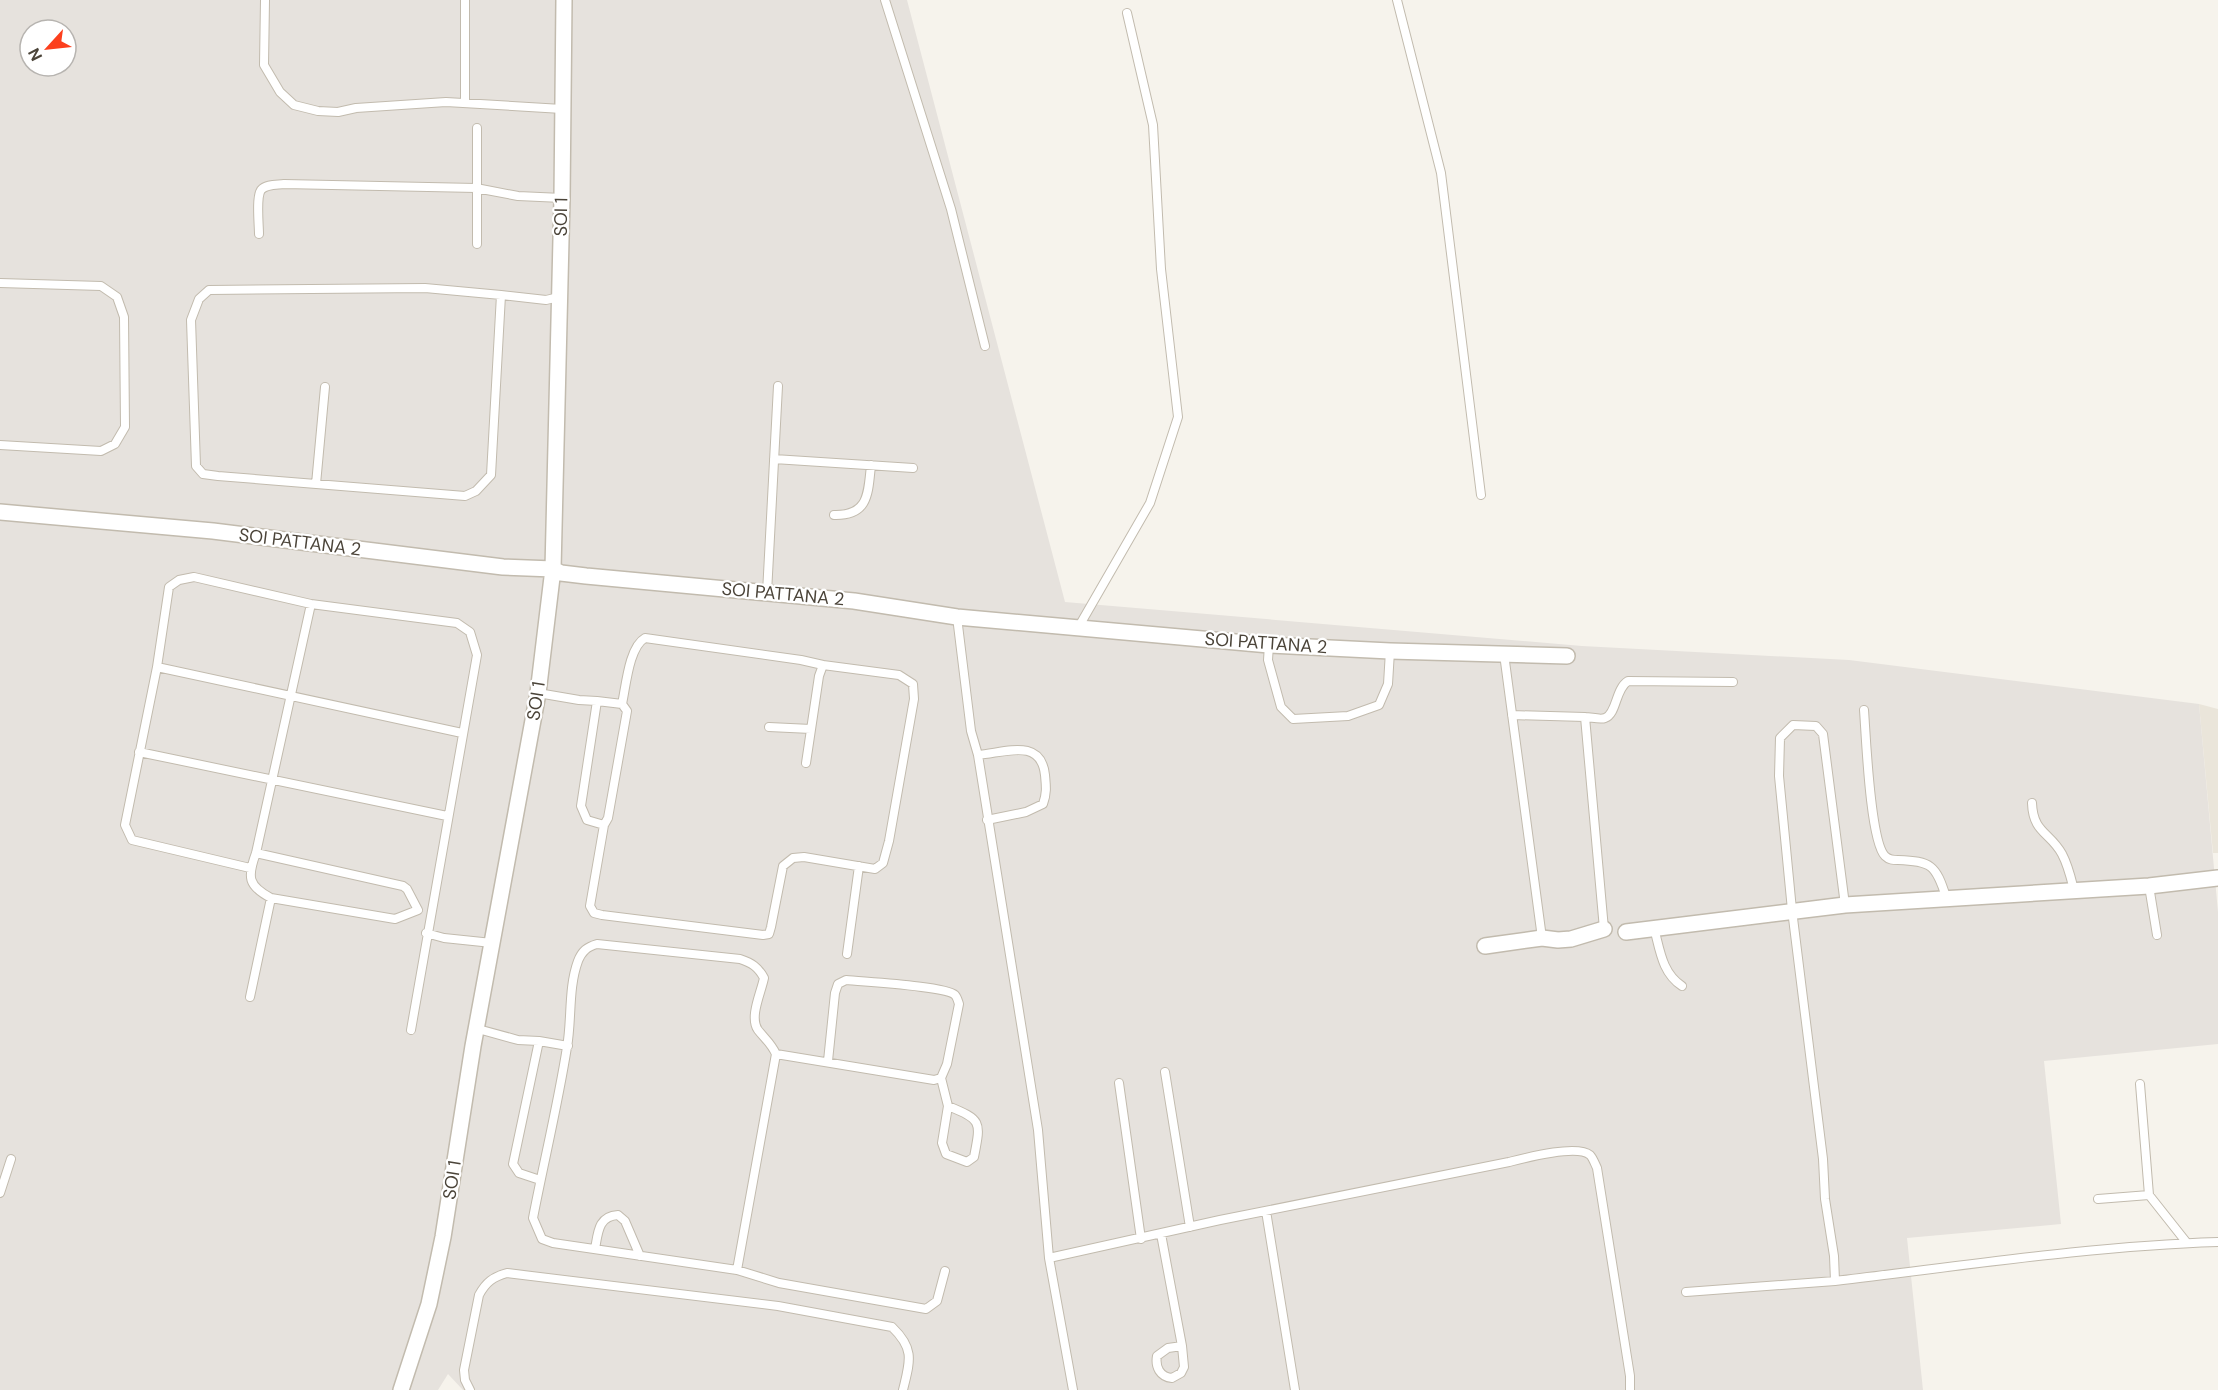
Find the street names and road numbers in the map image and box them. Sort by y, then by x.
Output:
street label: SOI 1 [549,197,573,237]
street label: SOI PATTANA 2 [237,523,363,561]
street label: SOI PATTANA 2 [721,577,845,611]
street label: SOI PATTANA 2 [1204,627,1328,659]
street label: SOI 1 [521,680,551,722]
street label: SOI 1 [437,1159,467,1201]

